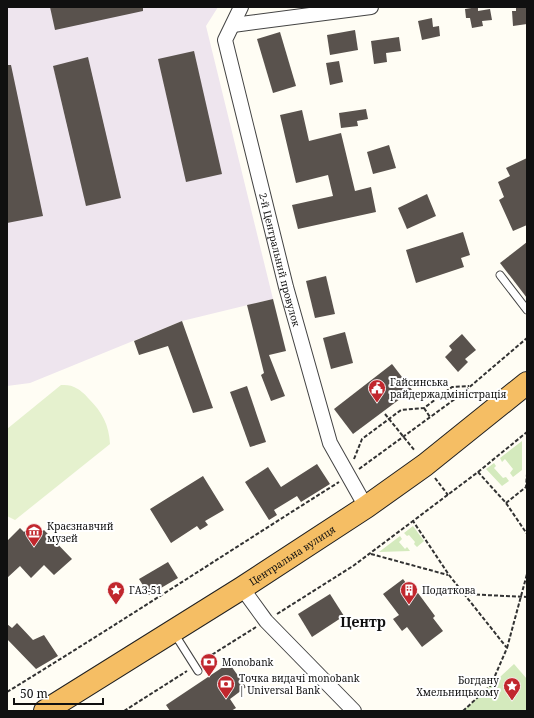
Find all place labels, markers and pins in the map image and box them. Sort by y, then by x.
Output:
place label: Гайсинська райдержадміністрація [390,375,507,401]
public building icon: Гайсинська райдержадміністрація [367,378,387,403]
place label: Краєзнавчий музей [47,519,114,545]
museum icon: Краєзнавчий музей [24,522,44,547]
place icon: ГАЗ-51 [106,580,126,605]
building icon: Податкова [399,580,419,605]
place label: ГАЗ-51 [129,583,162,597]
place label: Податкова [422,583,476,597]
bank icon: Monobank [199,652,219,677]
place label: Monobank [222,655,274,669]
place label: Точка видачі monobank | Universal Bank [239,671,360,697]
place label: Богдану Хмельницькому [416,673,499,699]
bank icon: Точка видачі monobank | Universal Bank [216,674,236,699]
place icon: Богдану Хмельницькому [502,676,522,701]

